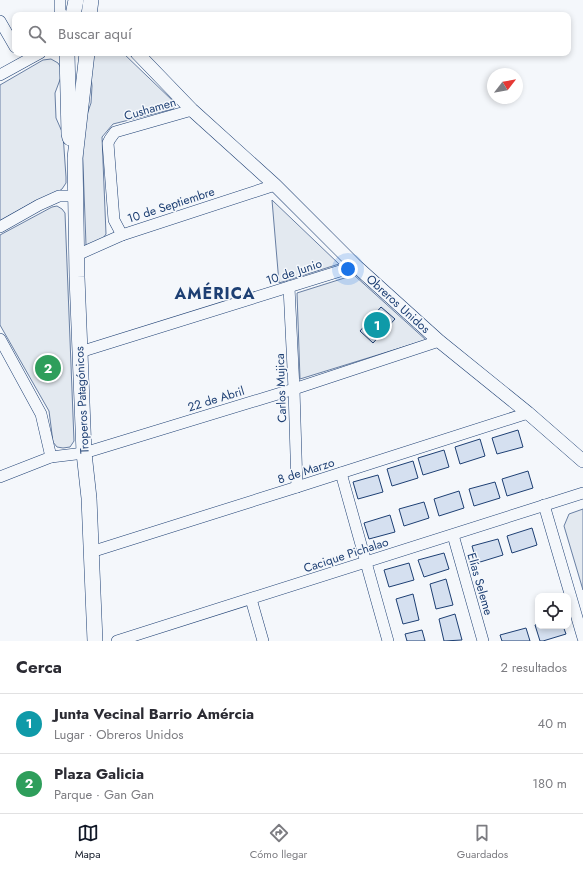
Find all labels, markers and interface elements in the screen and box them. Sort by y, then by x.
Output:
search box [12,12,571,56]
icon: search [26,23,48,45]
text: Buscar aquí [58,23,132,45]
north arrow [487,68,523,104]
street label: Cushamen [122,93,178,125]
street label: 10 de Septiembre [125,182,217,228]
street label: 10 de Junio [264,254,325,290]
your location [338,259,358,279]
street label: Obreros Unidos [362,270,434,338]
district label: AMÉRICA [174,282,255,305]
pin: 1 [364,310,390,340]
street label: Troperos Patagónicos [70,346,94,454]
pin: 2 [35,353,61,383]
street label: Carlos Mujica [271,353,291,423]
street label: 22 de Abril [185,382,247,416]
street label: 8 de Marzo [275,453,337,489]
street label: Cacique Pichalao [301,533,391,577]
street label: Elías Seleme [463,551,497,617]
map controls [535,593,571,629]
button: locate [535,593,571,629]
text: Cerca [16,655,62,679]
text: 2 resultados [501,658,567,677]
text: Junta Vecinal Barrio Amércia [54,703,254,725]
text: 1 [26,714,32,733]
text: 40 m [538,714,567,733]
text: Lugar · Obreros Unidos [54,725,183,744]
text: Plaza Galicia [54,763,144,785]
text: 2 [25,774,33,793]
text: 180 m [532,774,567,793]
text: Parque · Gan Gan [54,785,154,804]
tab: Mapa [75,822,100,862]
tab: Cómo llegar [250,822,307,862]
tab: Guardados [457,822,508,862]

